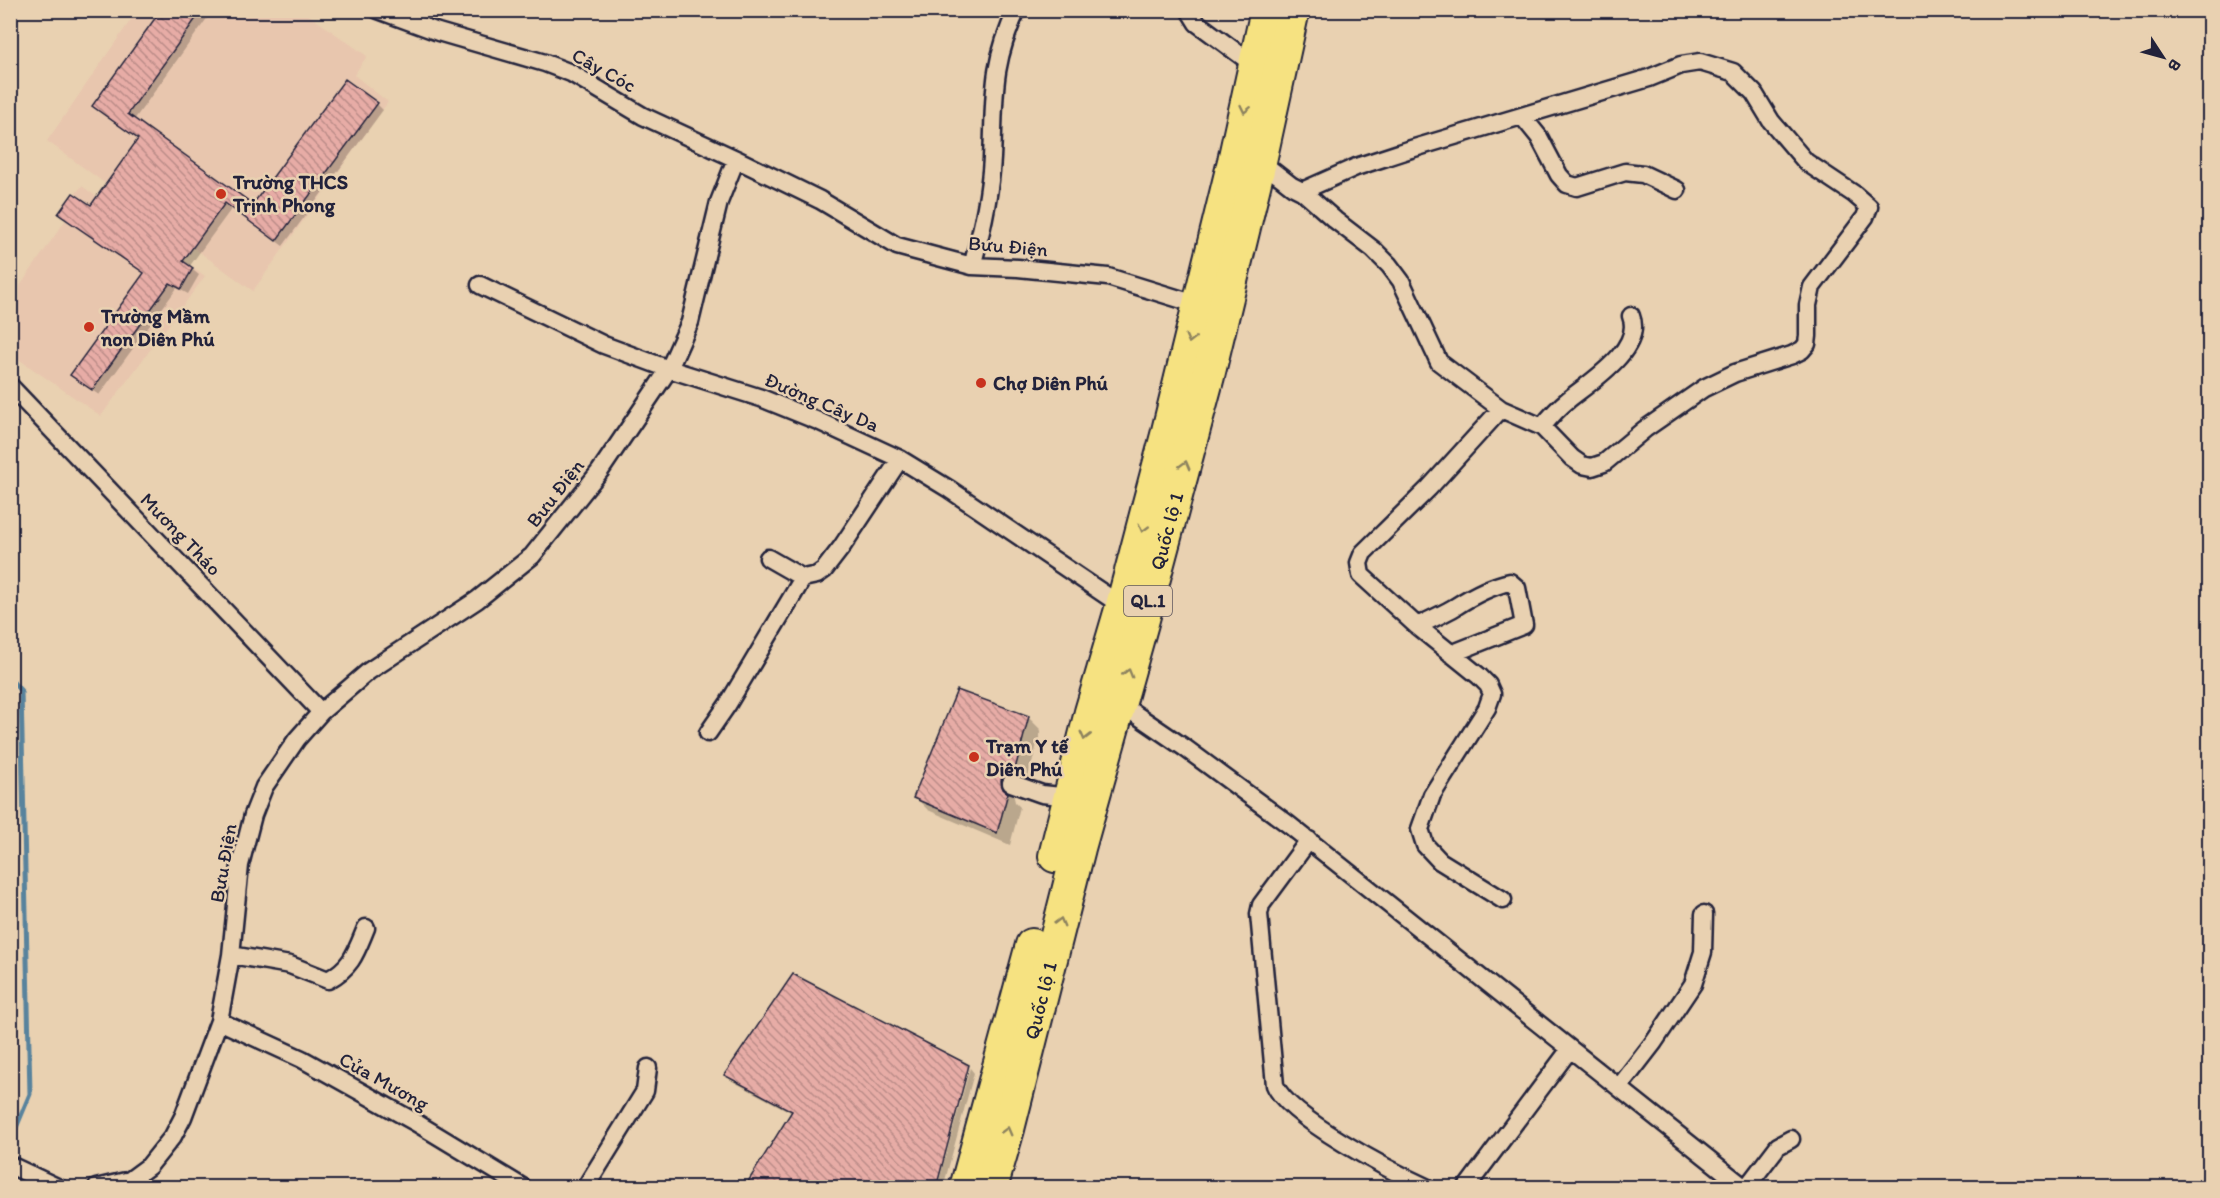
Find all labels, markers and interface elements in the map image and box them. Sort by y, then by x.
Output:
north arrow [2133,27,2193,87]
street label: Cây Cóc [568,43,640,97]
text: B [2164,56,2185,76]
one-way arrow [1239,103,1252,113]
place label: Trường THCS Trịnh Phong [232,170,348,218]
marker: Trường THCS Trịnh Phong [214,187,228,201]
street label: Bưu Điện [967,231,1049,261]
place label: Trường Mầm non Diên Phú [100,304,215,351]
marker: Trường Mầm non Diên Phú [82,320,96,334]
one-way arrow [1185,334,1198,344]
street label: Đường Cây Da [761,367,883,437]
place label: Chợ Diên Phú [993,371,1108,395]
marker: Chợ Diên Phú [974,376,988,390]
street label: Bưu Điện [521,454,589,532]
one-way arrow [1178,460,1190,471]
street label: Mương Tháo [135,487,227,581]
street label: Quốc lộ 1 [1145,490,1188,573]
one-way arrow [1137,523,1150,533]
road number: QL.1 [1124,586,1172,616]
one-way arrow [1121,668,1133,679]
one-way arrow [1079,731,1092,741]
place label: Trạm Y tế Diên Phú [985,734,1070,781]
marker: Trạm Y tế Diên Phú [967,750,981,764]
street label: Bưu Điện [204,822,242,904]
one-way arrow [1053,917,1066,927]
street label: Quốc lộ 1 [1019,959,1062,1042]
street label: Cửa Mương [335,1047,434,1116]
one-way arrow [1000,1126,1012,1137]

